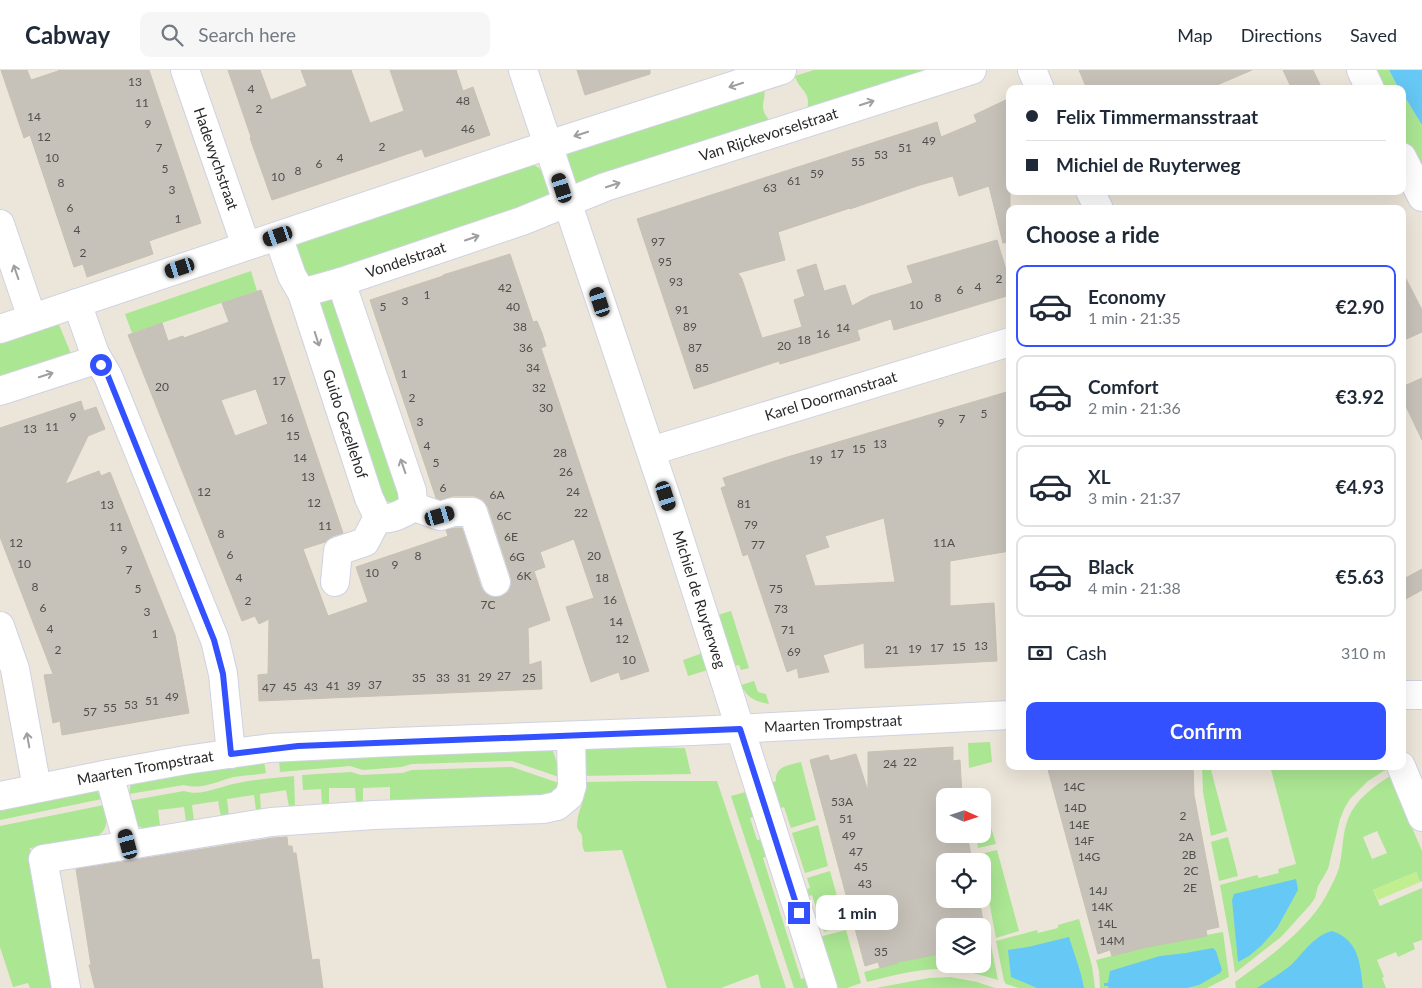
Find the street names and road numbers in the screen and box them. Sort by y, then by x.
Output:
street label: Van Rijckevorselstraat [697,103,840,164]
street label: Hadewychstraat [191,105,243,213]
street label: Vondelstraat [363,237,448,281]
street label: Guido Gezellehof [320,367,372,482]
street label: Karel Doormanstraat [762,367,899,424]
street label: Michiel de Ruyterweg [670,528,730,670]
street label: Maarten Trompstraat [764,710,903,735]
street label: Maarten Trompstraat [75,746,215,788]

